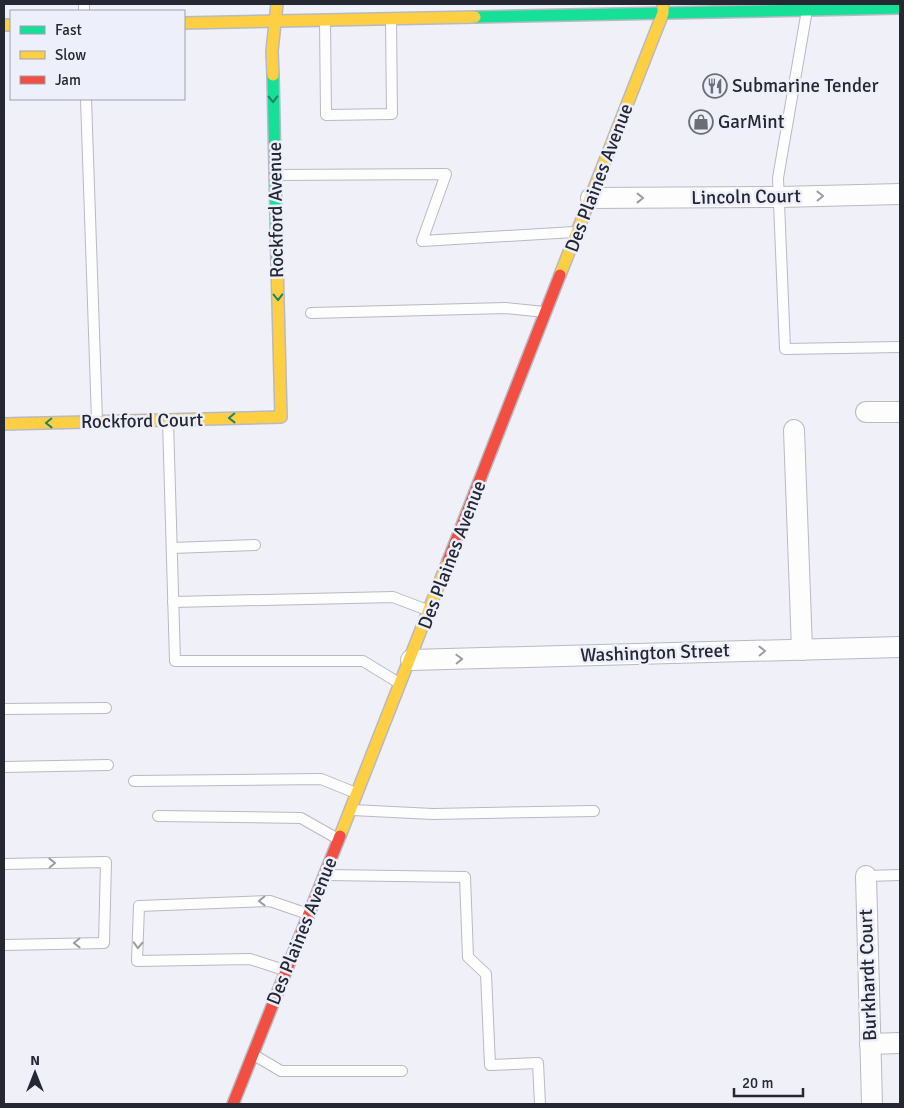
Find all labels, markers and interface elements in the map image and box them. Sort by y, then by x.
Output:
legend [10,10,185,100]
text: Fast [55,21,82,39]
text: Slow [55,46,86,64]
text: Jam [55,71,81,89]
restaurant icon: Submarine Tender [702,73,728,99]
place label: Submarine Tender [732,74,878,98]
one-way arrow [268,96,278,104]
street label: Des Plaines Avenue [560,100,638,256]
shop icon: GarMint [688,109,714,135]
place label: GarMint [718,110,785,134]
street label: Rockford Avenue [263,142,289,278]
street label: Lincoln Court [691,184,801,210]
one-way arrow [816,191,824,201]
one-way arrow [636,193,644,203]
one-way arrow [273,294,283,301]
street label: Rockford Court [81,408,204,434]
one-way arrow [228,413,236,424]
one-way arrow [45,417,53,428]
street label: Des Plaines Avenue [413,477,491,633]
street label: Washington Street [580,638,731,668]
one-way arrow [758,645,766,656]
one-way arrow [456,654,464,664]
street label: Des Plaines Avenue [261,854,343,1008]
one-way arrow [49,858,57,868]
one-way arrow [258,896,266,906]
street label: Burkhardt Court [854,908,882,1041]
one-way arrow [72,938,80,949]
one-way arrow [132,941,143,949]
north arrow [10,1048,60,1098]
text: N [30,1052,40,1069]
scale bar [734,1066,803,1098]
text: 20 m [742,1074,773,1092]

